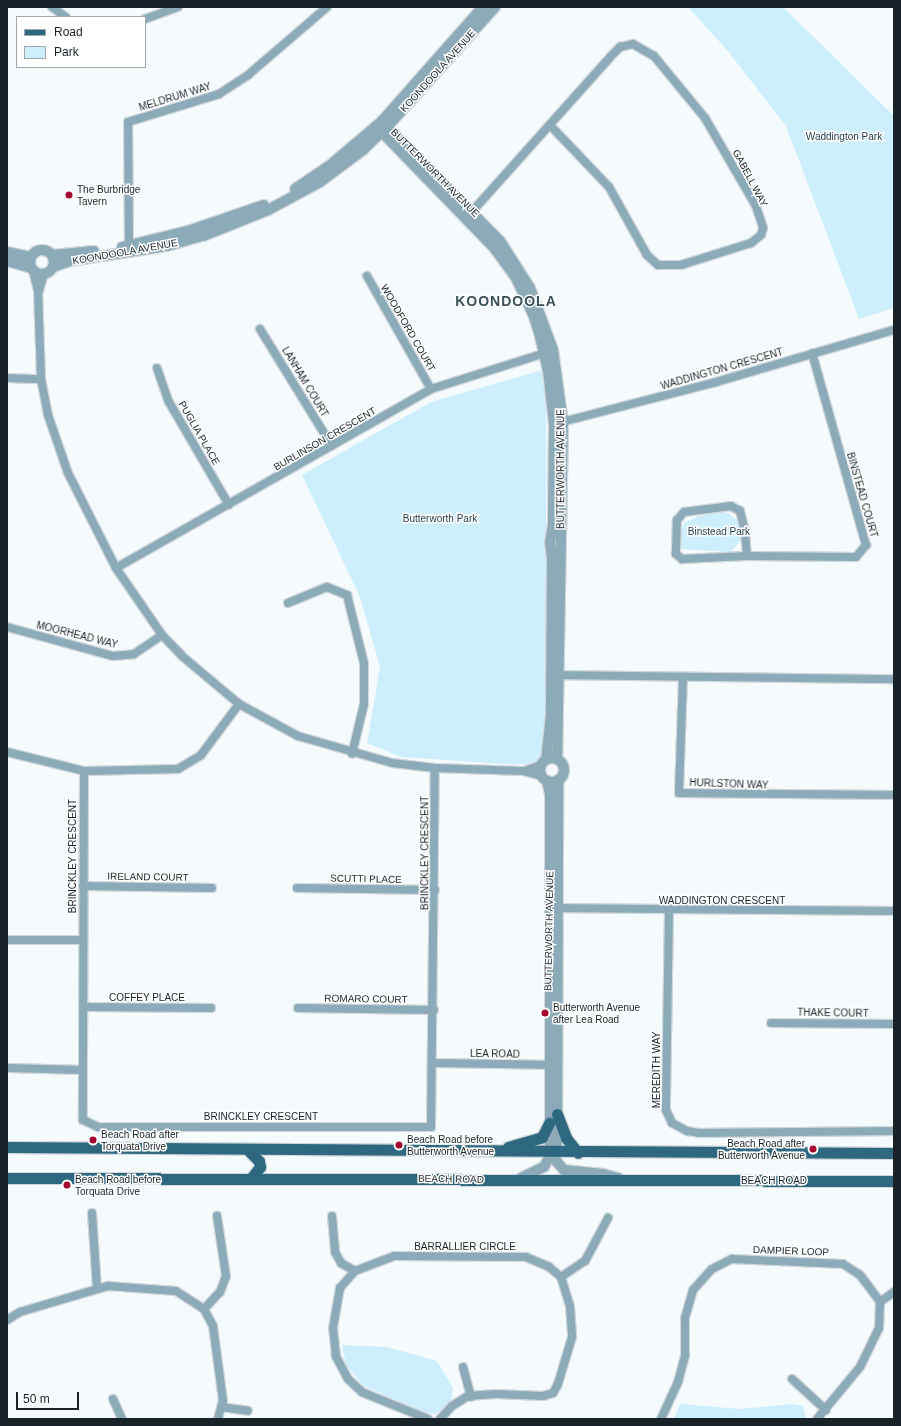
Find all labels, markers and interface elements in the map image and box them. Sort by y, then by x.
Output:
legend [16,16,146,68]
text: Road [54,25,83,39]
street label: KOONDOOLA AVENUE [398,27,478,115]
text: Park [54,45,79,59]
street label: MELDRUM WAY [137,80,213,114]
street label: BUTTERWORTH AVENUE [388,126,482,220]
park label: Waddington Park [806,131,882,143]
street label: GABELL WAY [730,147,770,209]
place label: The Burbridge Tavern [77,183,140,206]
marker: The Burbridge Tavern [64,190,74,200]
street label: KOONDOOLA AVENUE [71,237,179,267]
street label: WOODFORD COURT [378,282,438,374]
district label: KOONDOOLA [455,293,557,309]
street label: LANHAM COURT [279,345,331,419]
street label: WADDINGTON CRESCENT [659,346,785,392]
street label: PUGLIA PLACE [176,399,222,467]
street label: BURLINSON CRESCENT [272,405,378,473]
street label: BUTTERWORTH AVENUE [555,409,567,529]
street label: BINSTEAD COURT [844,451,880,539]
park label: Butterworth Park [403,513,477,525]
park label: Binstead Park [688,526,750,538]
street label: MOORHEAD WAY [35,619,119,651]
street label: HURLSTON WAY [689,777,769,791]
street label: BRINCKLEY CRESCENT [419,796,431,910]
street label: BRINCKLEY CRESCENT [67,799,79,913]
street label: IRELAND COURT [107,870,189,884]
street label: BUTTERWORTH AVENUE [542,871,556,991]
street label: SCUTTI PLACE [330,872,402,886]
street label: WADDINGTON CRESCENT [659,895,785,907]
street label: COFFEY PLACE [109,992,185,1004]
street label: ROMARO COURT [324,992,408,1006]
place label: Butterworth Avenue after Lea Road [553,1001,641,1024]
street label: THAKE COURT [797,1006,869,1020]
marker: Butterworth Avenue after Lea Road [540,1008,550,1018]
street label: MEREDITH WAY [651,1032,663,1108]
street label: LEA ROAD [470,1048,520,1060]
street label: BRINCKLEY CRESCENT [204,1111,318,1123]
place label: Beach Road after Torquata Drive [101,1128,179,1152]
place label: Beach Road before Butterworth Avenue [407,1133,495,1156]
marker: Beach Road after Torquata Drive [88,1135,98,1145]
place label: Beach Road after Butterworth Avenue [717,1137,805,1160]
marker: Beach Road before Butterworth Avenue [394,1140,404,1150]
marker: Beach Road after Butterworth Avenue [808,1144,818,1154]
street label: BEACH ROAD [418,1172,484,1186]
place label: Beach Road before Torquata Drive [75,1173,161,1196]
street label: BEACH ROAD [741,1175,807,1187]
marker: Beach Road before Torquata Drive [62,1180,72,1190]
street label: BARRALLIER CIRCLE [414,1241,516,1253]
street label: DAMPIER LOOP [753,1244,829,1258]
scale bar [18,1384,81,1410]
text: 50 m [23,1392,50,1406]

